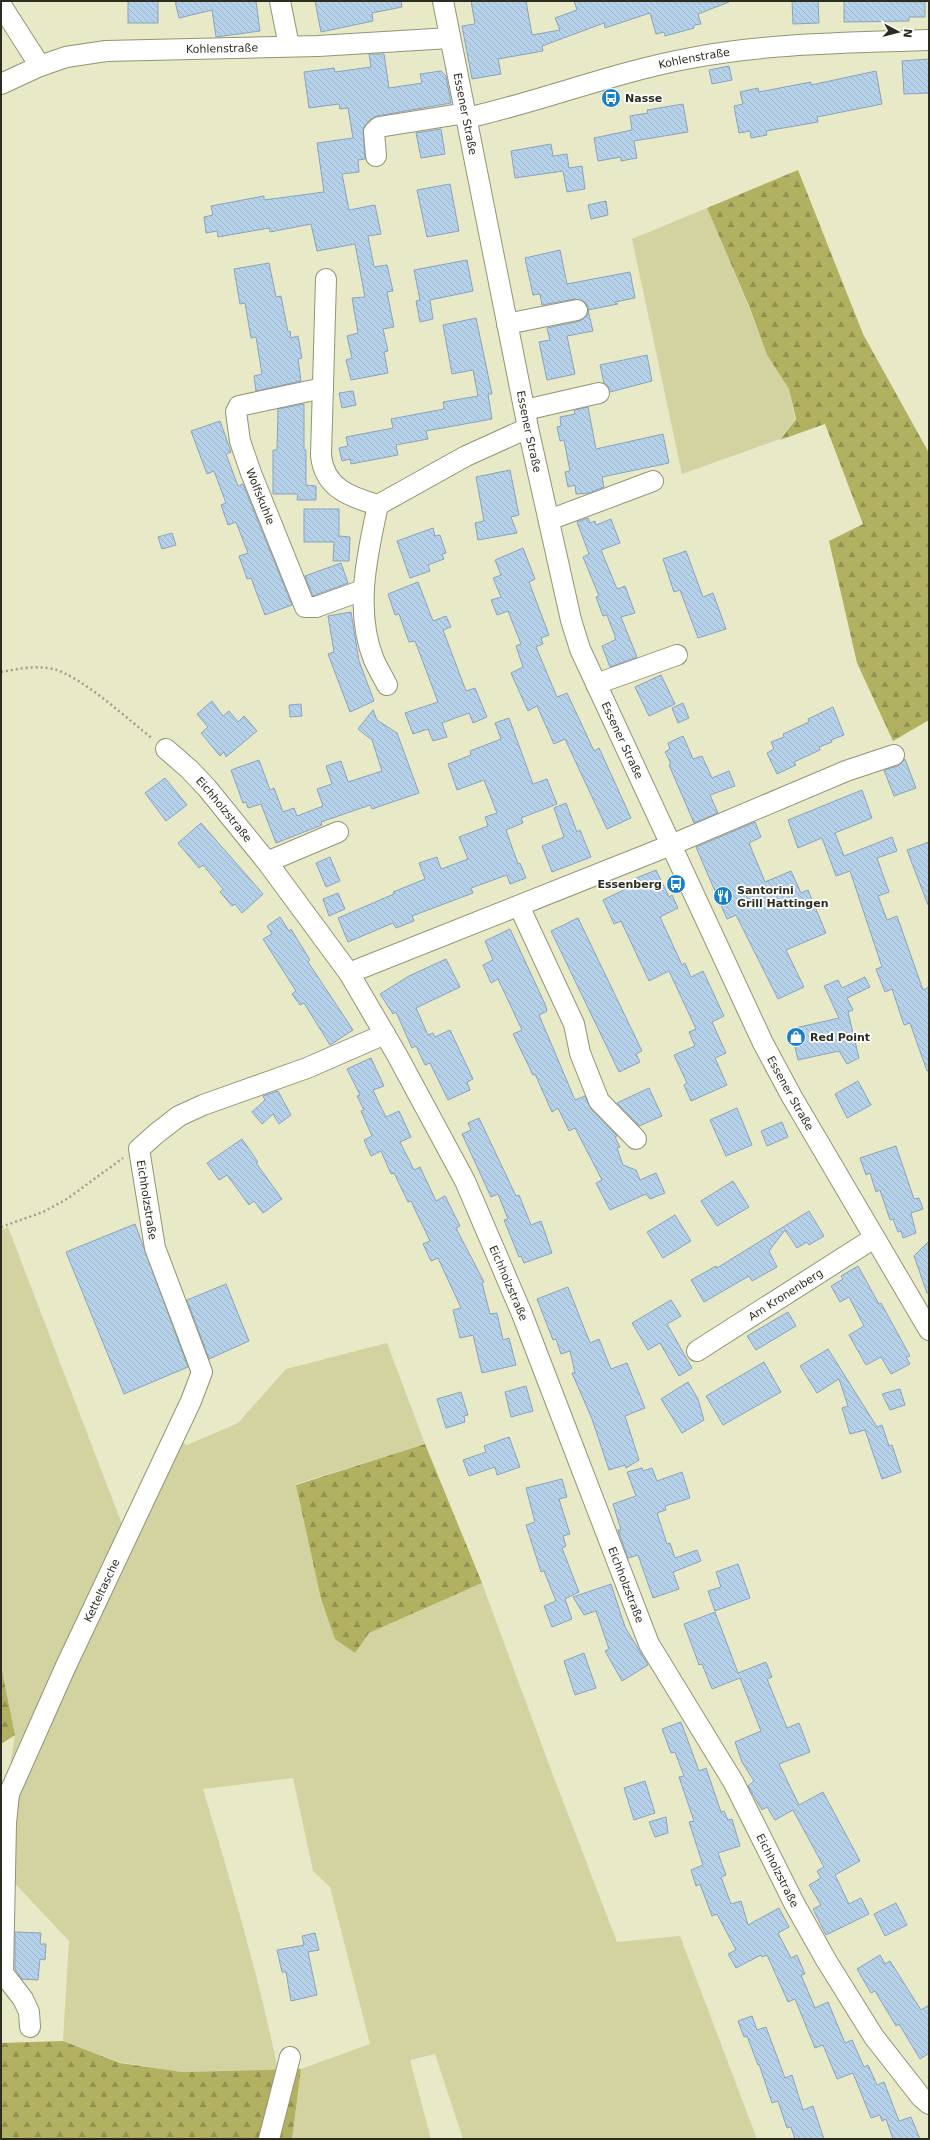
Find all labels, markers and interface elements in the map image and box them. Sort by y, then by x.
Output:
north arrow [878,12,918,52]
text: N [900,28,914,39]
street label: Kohlenstraße [186,41,259,56]
street label: Kohlenstraße [657,46,731,72]
street label: Essener Straße [450,72,480,156]
bus stop icon: Nasse [600,87,622,109]
place label: Nasse [625,92,662,105]
street label: Essener Straße [514,390,544,474]
street label: Wolfskuhle [243,467,277,527]
street label: Essener Straße [598,700,645,781]
street label: Eichholzstraße [193,774,254,845]
bus stop icon: Essenberg [665,873,687,895]
place label: Essenberg [597,878,662,891]
place label: Santorini Grill Hattingen [737,884,829,910]
restaurant icon: Santorini Grill Hattingen [712,885,734,907]
shop icon: Red Point [785,1026,807,1048]
place label: Red Point [810,1031,870,1044]
street label: Essener Straße [764,1054,816,1133]
street label: Eichholzstraße [134,1159,159,1241]
street label: Eichholzstraße [486,1243,530,1323]
street label: Am Kronenberg [746,1266,825,1323]
street label: Eichholzstraße [605,1545,646,1625]
street label: Ketteltasche [82,1557,123,1624]
street label: Eichholzstraße [753,1832,801,1910]

